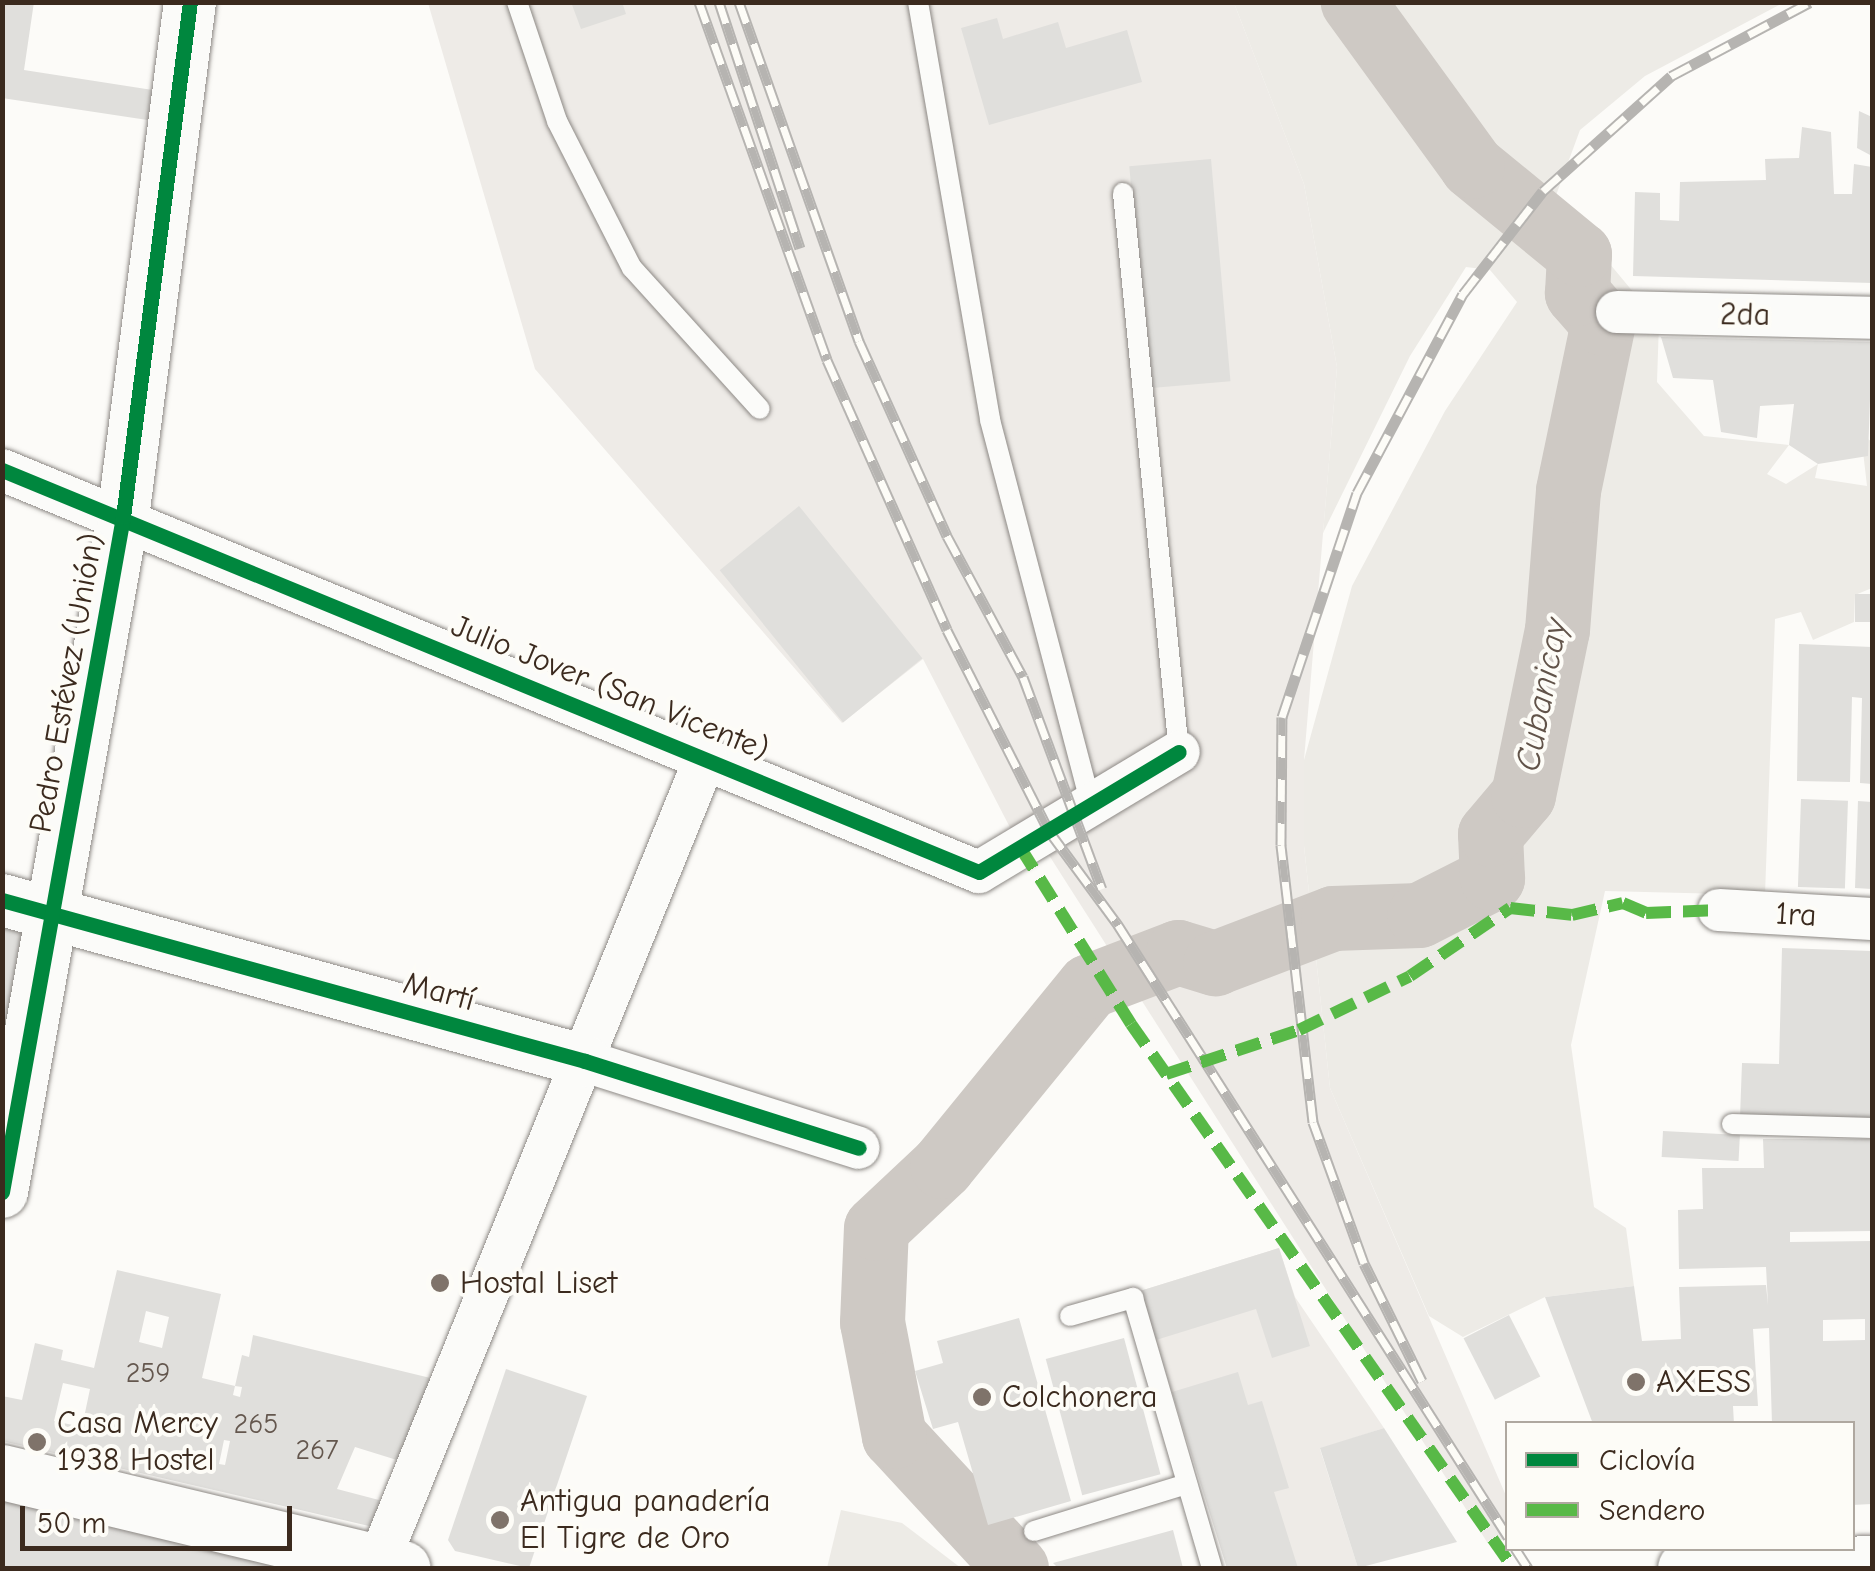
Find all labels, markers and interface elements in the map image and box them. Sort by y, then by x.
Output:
street label: 2da [1720,295,1770,335]
street label: Pedro Estévez (Unión) [22,530,112,836]
street label: Julio Jover (San Vicente) [446,607,774,769]
water label: Cubanicay [1507,615,1577,775]
street label: 1ra [1774,895,1818,935]
street label: Martí [399,964,479,1020]
place label: Hostal Liset [460,1264,617,1302]
marker: Hostal Liset [429,1272,451,1294]
house number: 259 [126,1356,170,1390]
place label: AXESS [1656,1363,1751,1401]
marker: AXESS [1625,1371,1647,1393]
place label: Colchonera [1002,1378,1157,1416]
marker: Colchonera [971,1386,993,1408]
place label: Casa Mercy 1938 Hostel [57,1405,218,1480]
house number: 265 [234,1407,278,1441]
legend [1505,1421,1855,1551]
marker: Casa Mercy 1938 Hostel [26,1431,48,1453]
house number: 267 [295,1433,339,1467]
text: Ciclovía [1599,1443,1696,1478]
place label: Antigua panadería El Tigre de Oro [520,1483,770,1558]
scale bar [25,1486,298,1548]
text: Sendero [1599,1493,1705,1528]
text: 50 m [37,1506,106,1541]
marker: Antigua panadería El Tigre de Oro [489,1509,511,1531]

